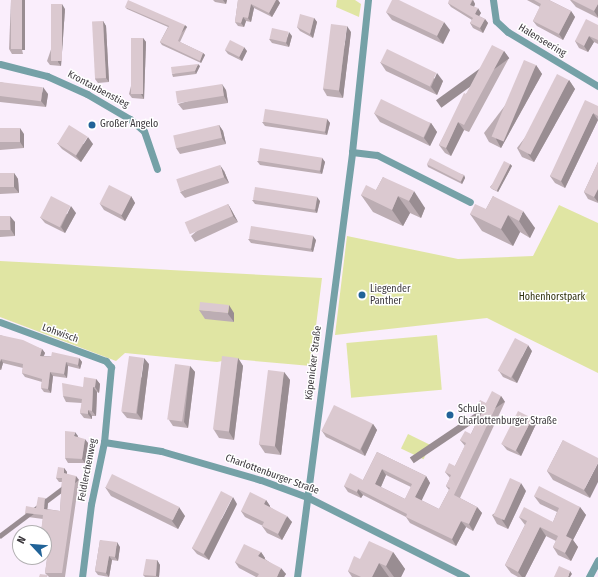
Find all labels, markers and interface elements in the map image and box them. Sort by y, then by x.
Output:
street label: Halenseering [516,22,568,60]
street label: Krontaubenstieg [65,69,131,111]
place label: Großer Angelo [100,119,158,131]
marker: Großer Angelo [87,120,97,130]
place label: Liegender Panther [370,283,410,306]
marker: Liegender Panther [357,290,367,300]
park label: Hohenhorstpark [519,292,585,304]
street label: Lohwisch [40,322,80,346]
street label: Köpenicker Straße [303,325,325,401]
place label: Schule Charlottenburger Straße [458,403,557,426]
marker: Schule Charlottenburger Straße [445,410,455,420]
street label: Feldlerchenweg [76,438,100,502]
street label: Charlottenburger Straße [223,452,321,498]
north arrow [12,525,52,565]
text: N [14,534,29,546]

